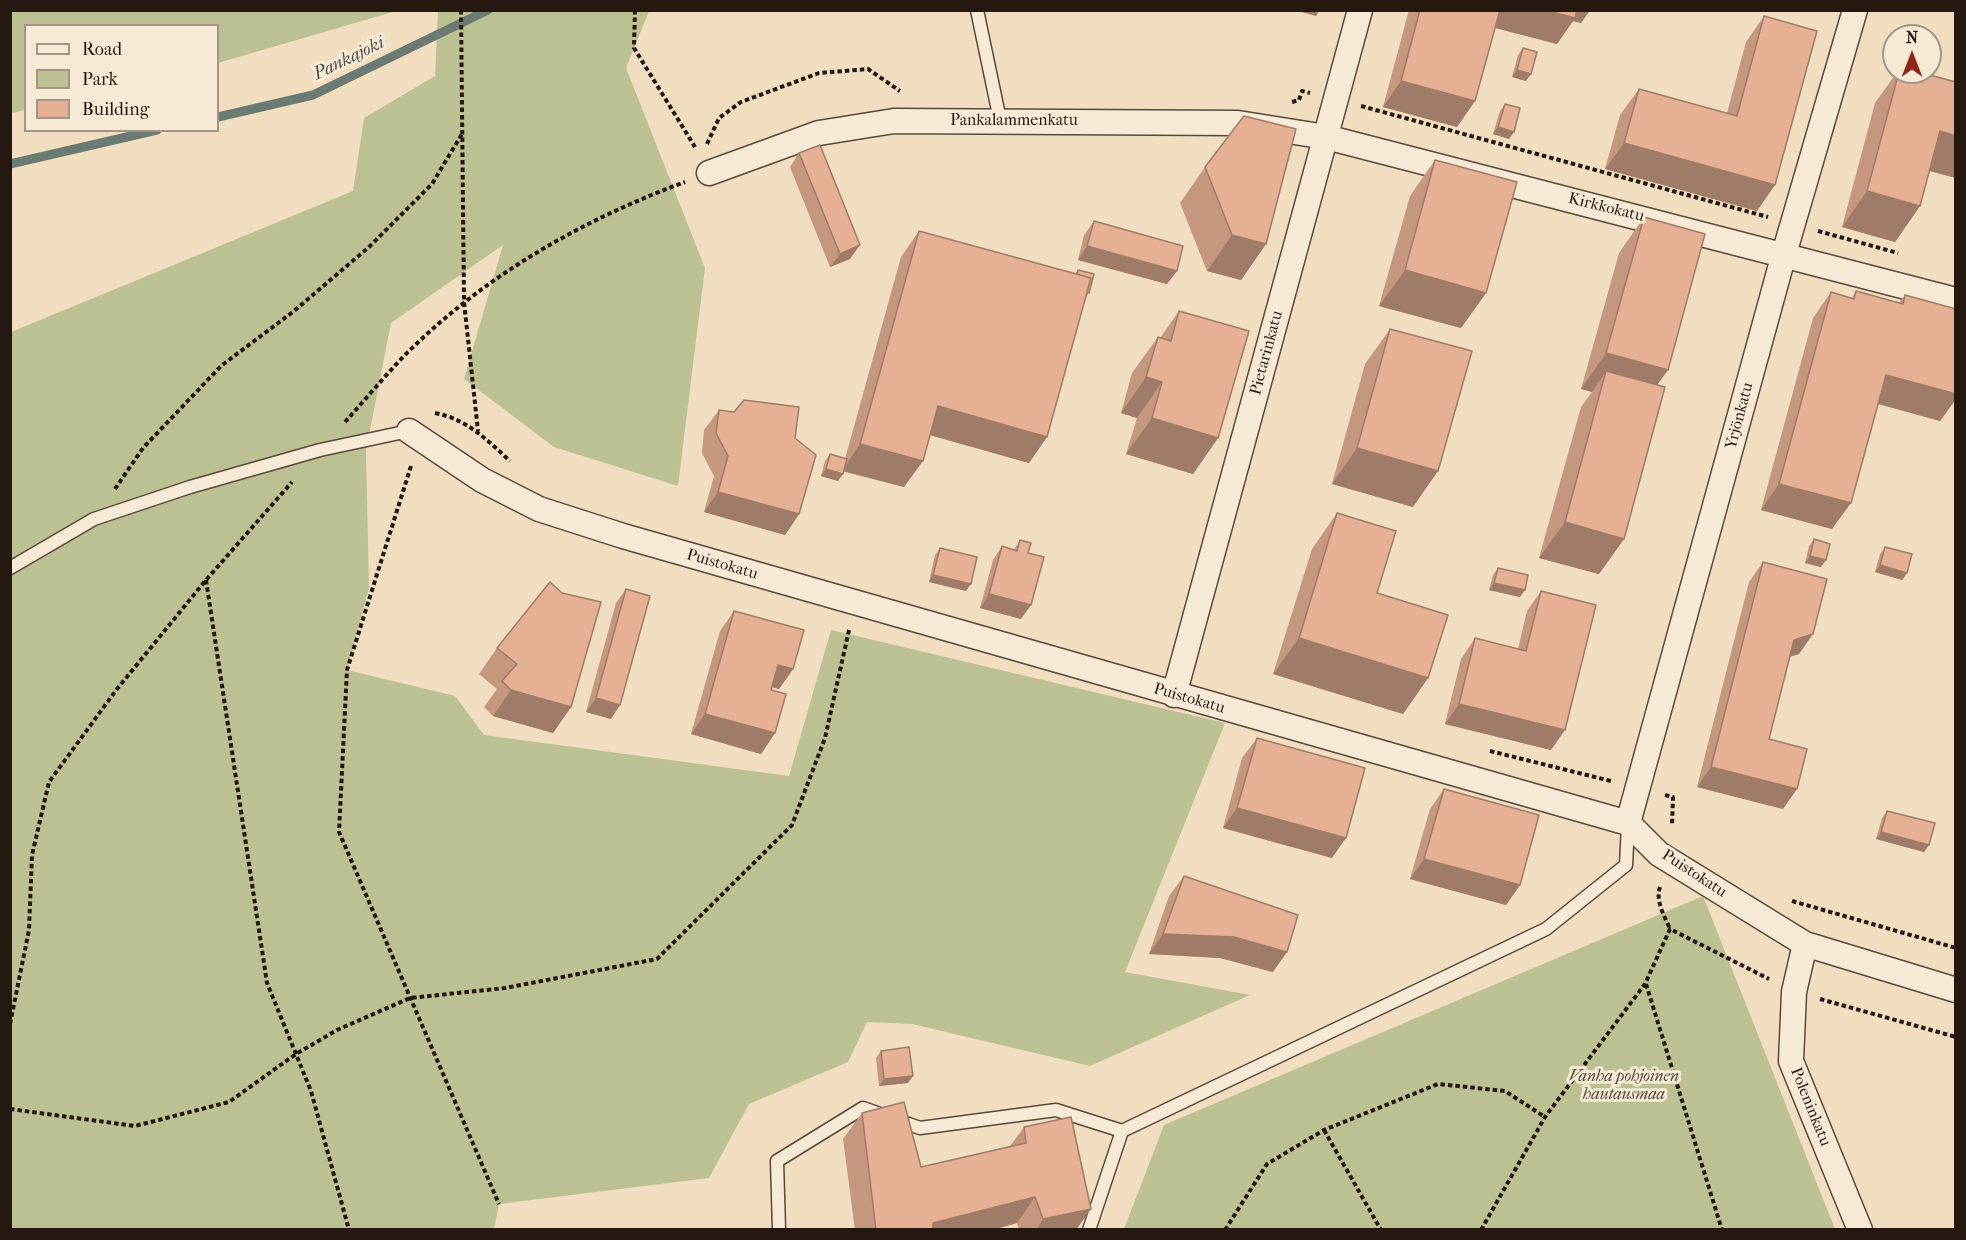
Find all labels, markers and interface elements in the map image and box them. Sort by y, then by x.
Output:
legend [24,24,219,132]
north arrow [1882,24,1942,84]
text: N [1906,28,1918,47]
water label: Pankajoki [310,33,388,85]
text: Road [82,39,122,60]
text: Park [82,69,118,90]
text: Building [82,99,149,120]
street label: Pankalammenkatu [950,111,1078,131]
street label: Kirkkokatu [1566,189,1646,227]
street label: Pietarinkatu [1247,309,1287,397]
street label: Yrjönkatu [1722,380,1758,452]
street label: Puistokatu [684,546,760,584]
street label: Puistokatu [1151,680,1227,718]
street label: Puistokatu [1658,846,1730,902]
street label: Poleninkatu [1786,1065,1834,1149]
park label: Vanha pohjoinen hautausmaa [1569,1067,1679,1105]

